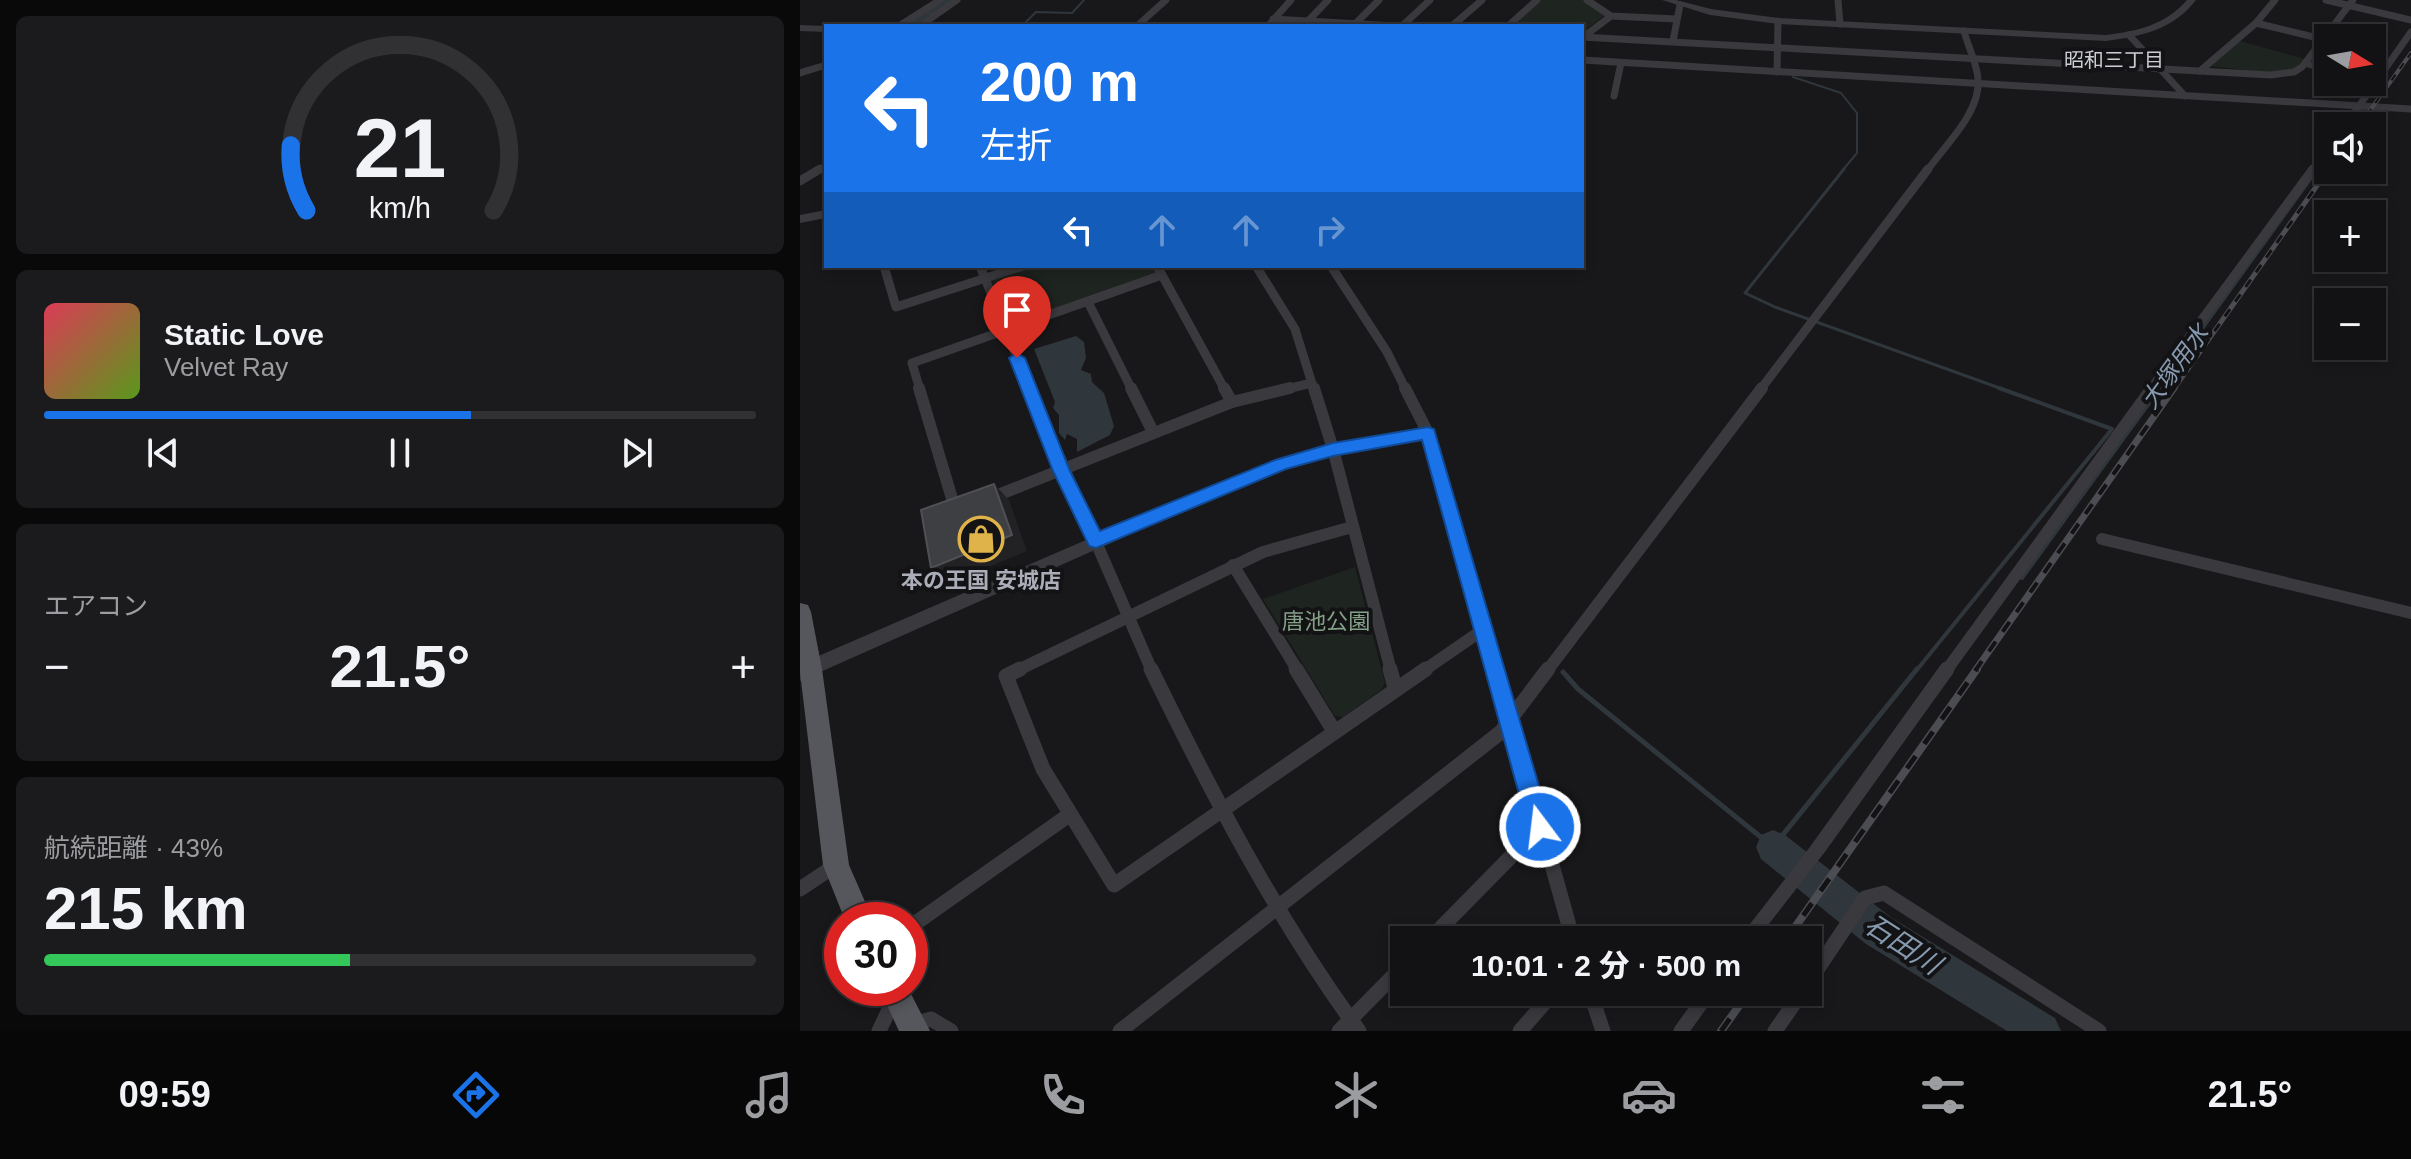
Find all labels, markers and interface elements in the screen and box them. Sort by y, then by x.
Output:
north arrow [2314,24,2386,96]
map controls [2314,24,2386,360]
district label: 昭和三丁目 [2064,49,2164,71]
text: 200 m [980,50,1139,113]
icon: left [848,56,952,160]
text: 21 [354,101,446,194]
button: sound [2314,112,2386,184]
text: 左折 [980,125,1052,166]
text: km/h [369,192,431,224]
button: + [2314,200,2386,272]
icon: left [1056,208,1100,252]
icon: ahead [1140,208,1184,252]
icon: ahead [1224,208,1268,252]
icon: right [1308,208,1352,252]
pin [983,276,1051,358]
icon: arrive [995,288,1039,332]
button: − [2314,288,2386,360]
text: Static Love [164,318,324,351]
water label: 大塚用水 [2135,318,2215,413]
text: Velvet Ray [164,352,288,382]
icon: previous [141,431,185,475]
icon: pause [378,431,422,475]
icon: next [615,431,659,475]
shop icon: 本の王国 安城店 [957,515,1005,563]
place label: 本の王国 安城店 [901,568,1061,593]
text: エアコン [44,591,148,621]
park label: 唐池公園 [1282,609,1370,634]
text: 21.5° [330,633,470,700]
text: − [44,642,70,691]
text: + [730,642,756,691]
position arrow [1498,785,1582,869]
text: 航続距離 · 43% [44,833,223,863]
text: 215 km [44,875,248,942]
speed limit sign: 30 [824,902,928,1006]
water label: 石田川 [1859,909,1949,982]
text: 10:01 · 2 分 · 500 m [1471,949,1741,982]
icon: directions [448,1067,504,1123]
icon: music [741,1067,797,1123]
icon: phone [1035,1067,1091,1123]
icon: climate [1328,1067,1384,1123]
icon: car [1621,1067,1677,1123]
icon: filters [1915,1067,1971,1123]
text: 09:59 [119,1074,211,1115]
text: 21.5° [2208,1074,2292,1115]

